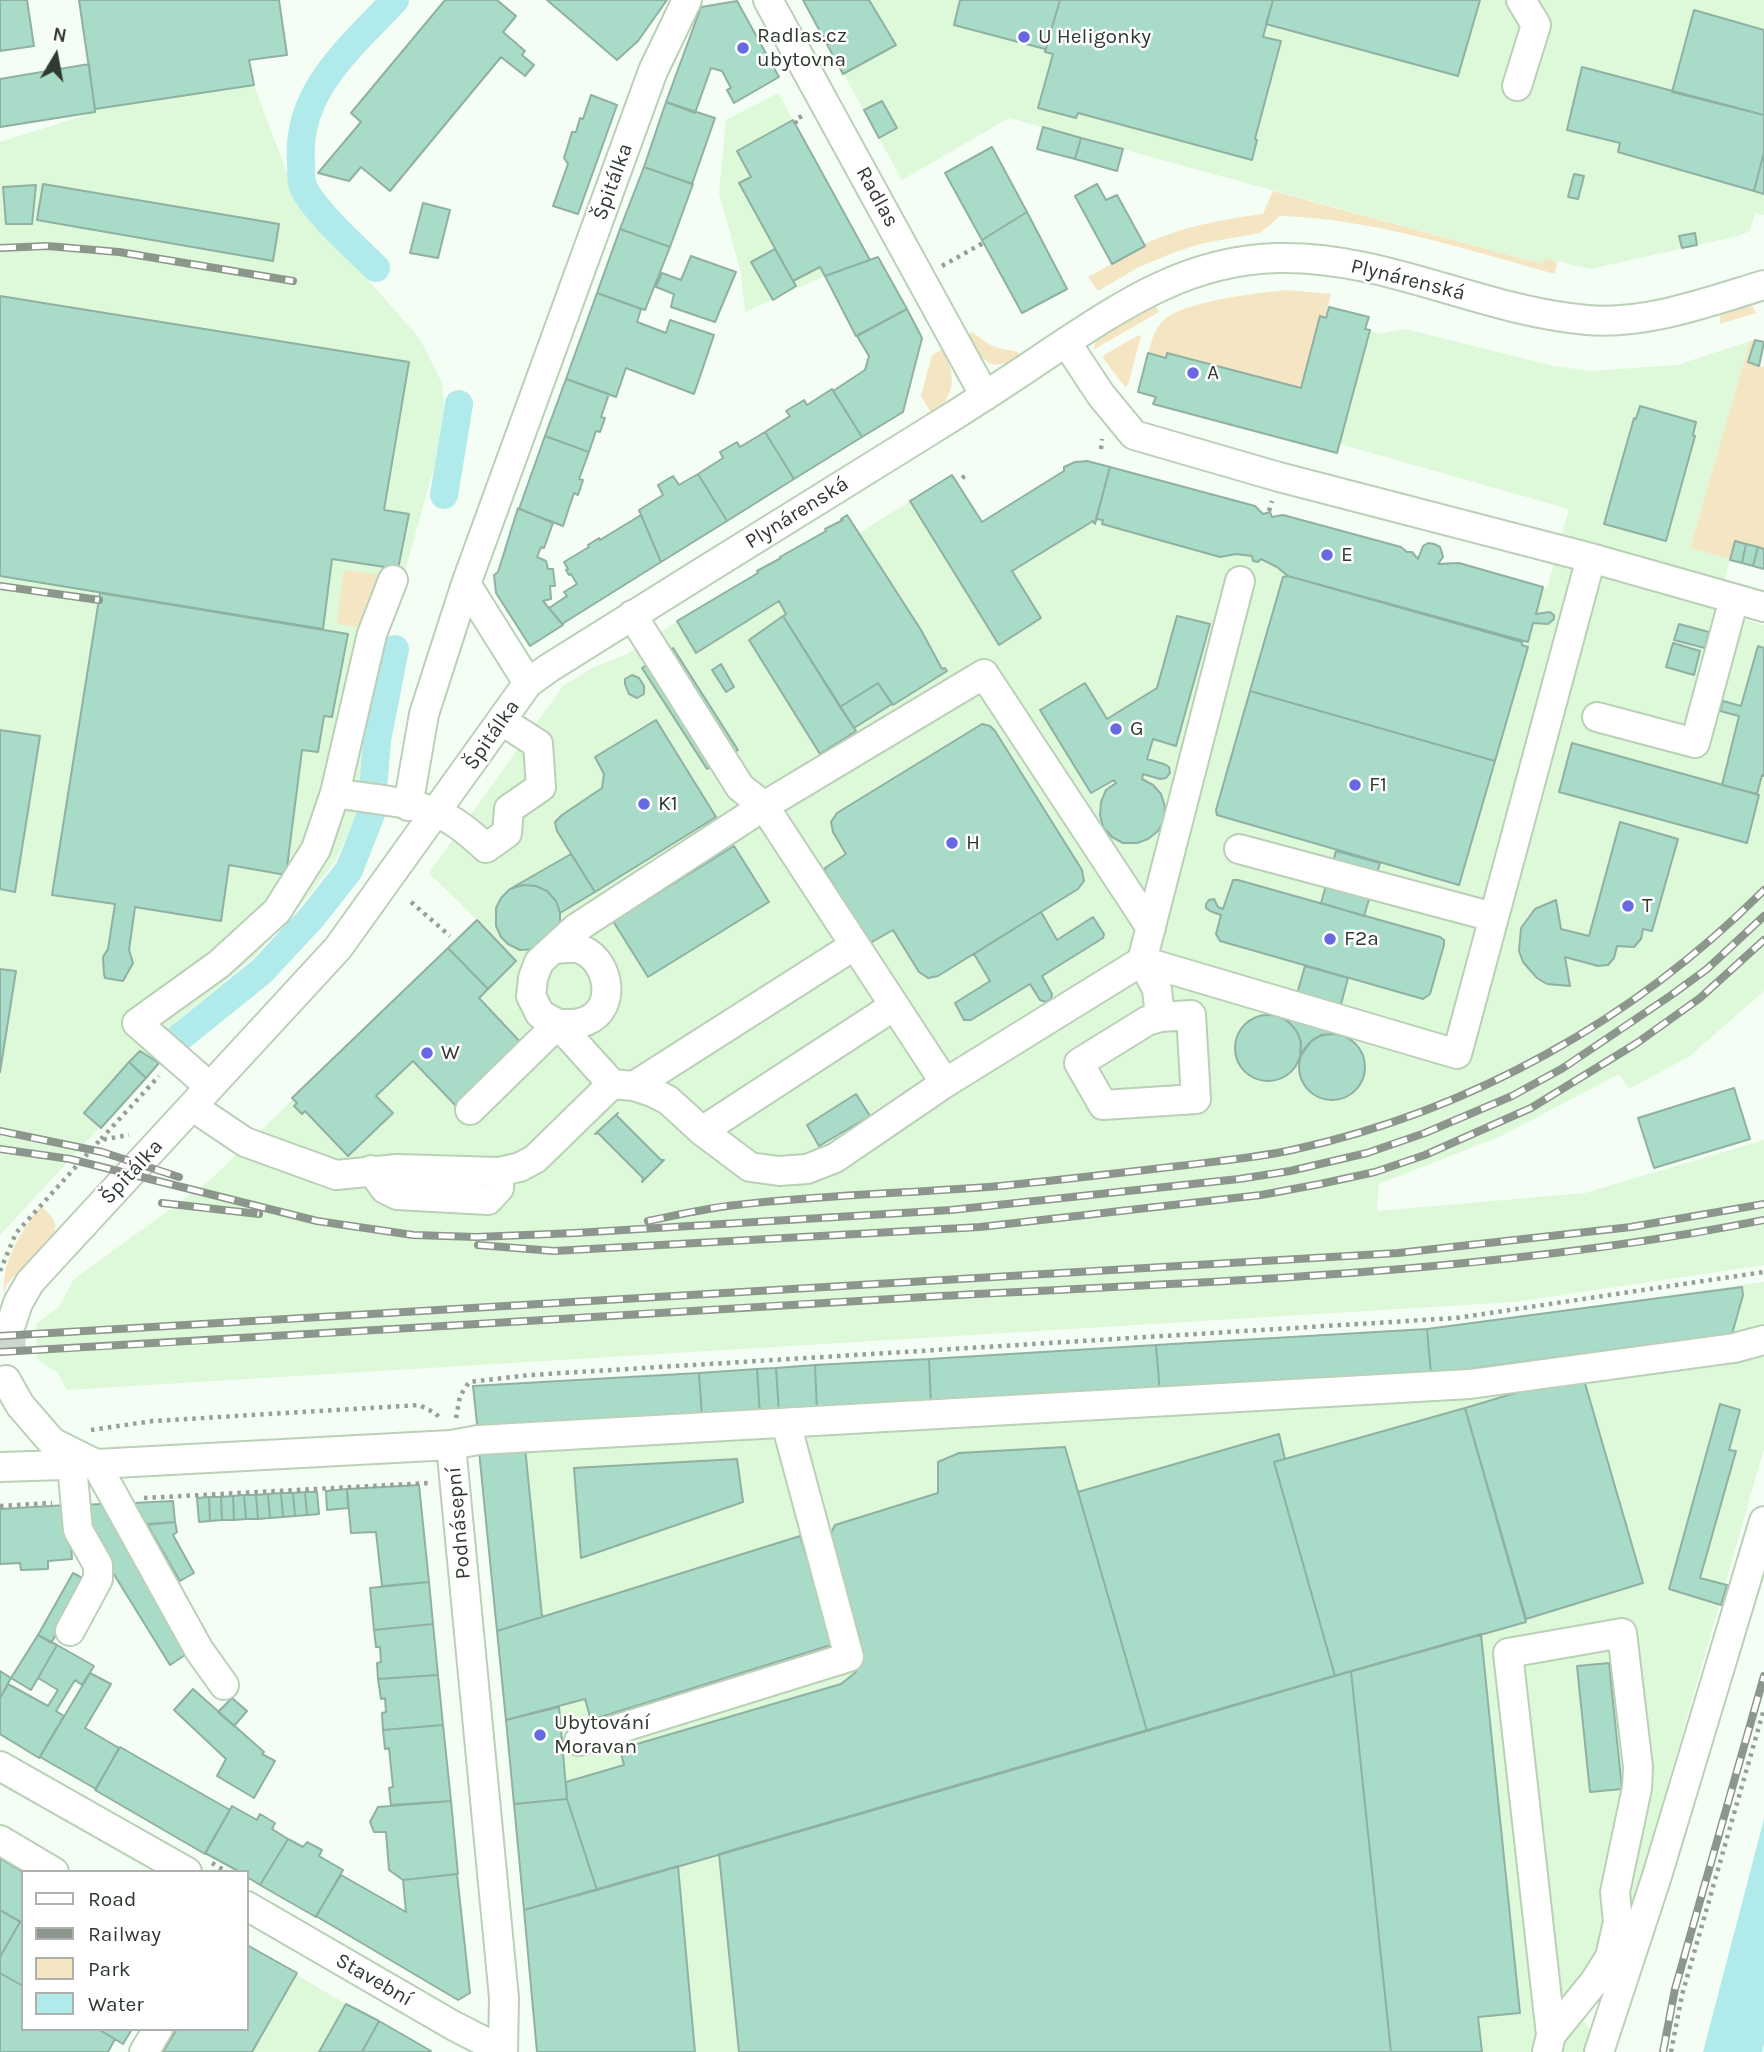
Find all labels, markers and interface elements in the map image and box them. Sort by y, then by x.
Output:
north arrow [21,21,91,91]
text: N [51,23,68,47]
place label: Radlas.cz ubytovna [757,23,847,73]
place label: U Heligonky [1038,24,1151,50]
marker: U Heligonky [1016,29,1032,45]
marker: Radlas.cz ubytovna [735,40,751,56]
street label: Špitálka [587,140,639,224]
street label: Radlas [850,162,904,232]
street label: Plynárenská [1348,254,1468,306]
place label: A [1207,360,1219,386]
marker: A [1185,365,1201,381]
street label: Plynárenská [741,471,853,555]
place label: E [1341,542,1353,568]
marker: E [1319,547,1335,563]
street label: Špitálka [459,695,525,775]
place label: G [1130,716,1144,742]
marker: G [1108,721,1124,737]
place label: F1 [1369,772,1387,798]
marker: F1 [1347,777,1363,793]
place label: K1 [658,791,678,817]
marker: K1 [636,796,652,812]
place label: H [966,830,980,856]
marker: H [944,835,960,851]
place label: T [1642,893,1653,919]
marker: T [1620,898,1636,914]
place label: F2a [1344,926,1379,952]
marker: F2a [1322,931,1338,947]
place label: W [441,1040,460,1066]
marker: W [419,1045,435,1061]
street label: Špitálka [96,1134,168,1210]
street label: Podnásepní [442,1466,476,1580]
place label: Ubytování Moravan [554,1710,650,1760]
marker: Ubytování Moravan [532,1727,548,1743]
legend [21,1870,248,2031]
text: Road [88,1887,136,1911]
text: Railway [88,1922,161,1946]
street label: Stavební [331,1948,417,2012]
text: Park [88,1957,131,1981]
text: Water [88,1992,144,2016]

